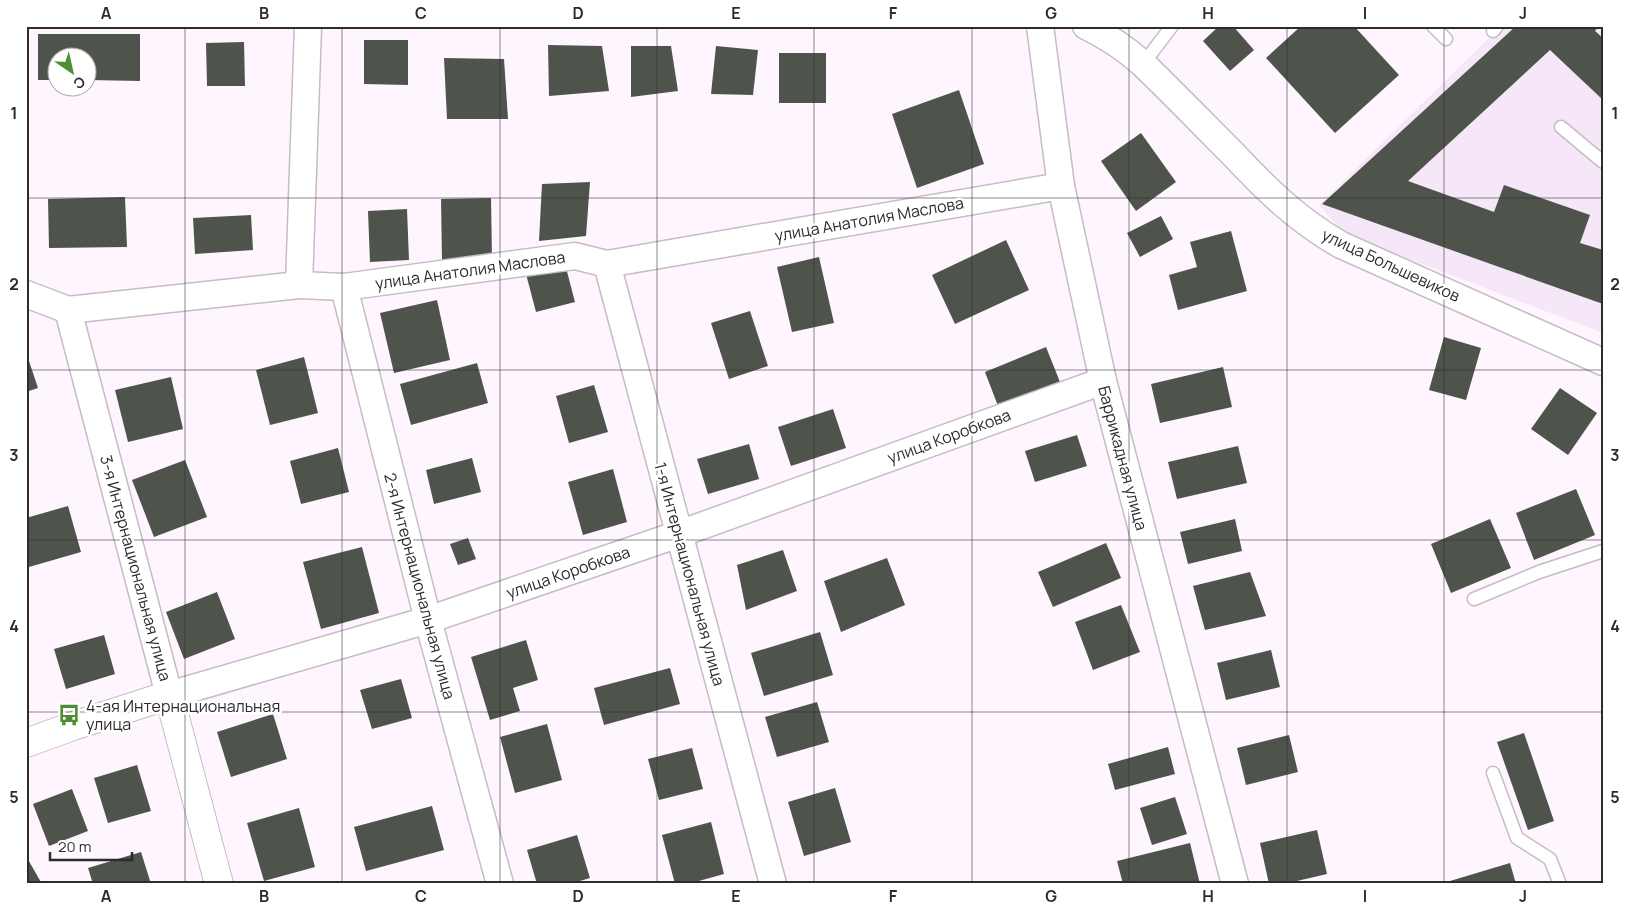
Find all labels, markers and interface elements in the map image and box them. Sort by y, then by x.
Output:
text: A [101,2,112,24]
text: B [259,2,269,24]
text: C [415,2,427,24]
text: D [572,2,584,24]
text: E [731,2,741,24]
text: F [889,2,898,24]
text: G [1045,2,1057,24]
text: H [1202,2,1214,24]
text: I [1363,2,1367,24]
text: J [1519,2,1527,24]
north arrow [48,48,98,98]
text: С [70,72,89,94]
text: 1 [10,102,18,124]
text: 1 [1611,102,1619,124]
street label: улица Анатолия Маслова [773,192,965,246]
street label: улица Большевиков [1318,223,1464,307]
street label: улица Анатолия Маслова [374,246,566,294]
text: 2 [9,273,19,295]
text: 2 [1610,273,1620,295]
street label: Баррикадная улица [1093,383,1153,533]
street label: улица Коробкова [884,403,1014,469]
text: 3 [9,444,19,466]
text: 3 [1610,444,1620,466]
street label: 3-я Интернациональная улица [95,453,177,683]
street label: 1-я Интернациональная улица [650,460,730,688]
street label: 2-я Интернациональная улица [379,470,461,702]
street label: улица Коробкова [503,540,633,604]
text: 4 [9,615,19,637]
text: 4 [1610,615,1620,637]
place label: 4-ая Интернациональная улица [86,695,280,735]
bus stop icon: 4-ая Интернациональная улица [56,702,82,728]
text: 5 [9,786,19,808]
text: 5 [1610,786,1620,808]
scale bar [50,830,132,862]
text: 20 m [58,836,91,857]
text: A [101,885,112,907]
text: B [259,885,269,907]
text: C [415,885,427,907]
text: D [572,885,584,907]
text: E [731,885,741,907]
text: F [889,885,898,907]
text: G [1045,885,1057,907]
text: H [1202,885,1214,907]
text: I [1363,885,1367,907]
text: J [1519,885,1527,907]

